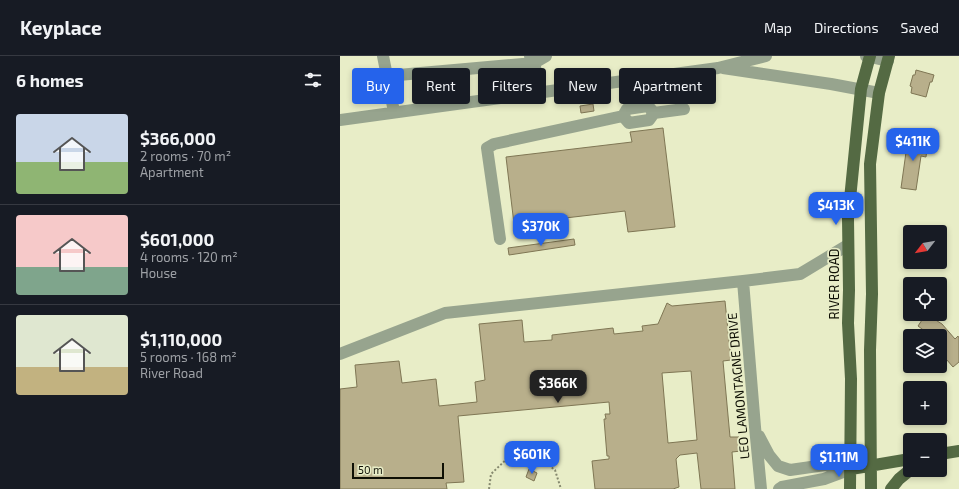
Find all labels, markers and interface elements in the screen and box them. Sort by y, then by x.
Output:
text: Keyplace [20,16,102,39]
text: Map [764,19,792,36]
text: Directions [814,19,879,36]
text: Saved [901,19,939,36]
chip: Buy [352,68,404,104]
chip: Rent [412,68,470,104]
chip: Filters [478,68,546,104]
chip: New [554,68,611,104]
chip: Apartment [619,68,716,104]
icon: filters [302,69,324,91]
text: 6 homes [16,70,84,90]
text: $366,000 [140,128,216,148]
pin: $411K [885,128,941,162]
icon: home [48,130,96,178]
text: $411K [895,133,931,149]
text: 2 rooms · 70 m² [140,148,231,164]
text: Apartment [140,164,204,180]
pin: $413K [808,192,864,226]
text: $413K [817,197,855,213]
pin: $370K [513,213,569,247]
text: $370K [522,218,560,234]
north arrow [903,225,947,269]
map controls [903,225,947,477]
text: $601,000 [140,229,214,249]
icon: home [48,231,96,279]
text: 4 rooms · 120 m² [140,249,238,265]
street label: RIVER ROAD [826,249,842,319]
text: House [140,265,177,281]
button: locate [903,277,947,321]
street label: LEO LAMONTAGNE DRIVE [724,312,752,460]
text: $1,110,000 [140,329,222,349]
button: layers [903,329,947,373]
icon: home [48,331,96,379]
text: 5 rooms · 168 m² [140,349,237,365]
text: River Road [140,365,203,381]
pin: $366K [530,370,586,404]
text: $366K [539,375,577,391]
button: + [903,381,947,425]
button: − [903,433,947,477]
pin: $601K [504,441,560,475]
pin: $1.11M [806,444,872,478]
text: $601K [513,446,551,462]
text: $1.11M [820,449,858,465]
scale bar [352,461,444,480]
text: 50 m [358,463,383,476]

